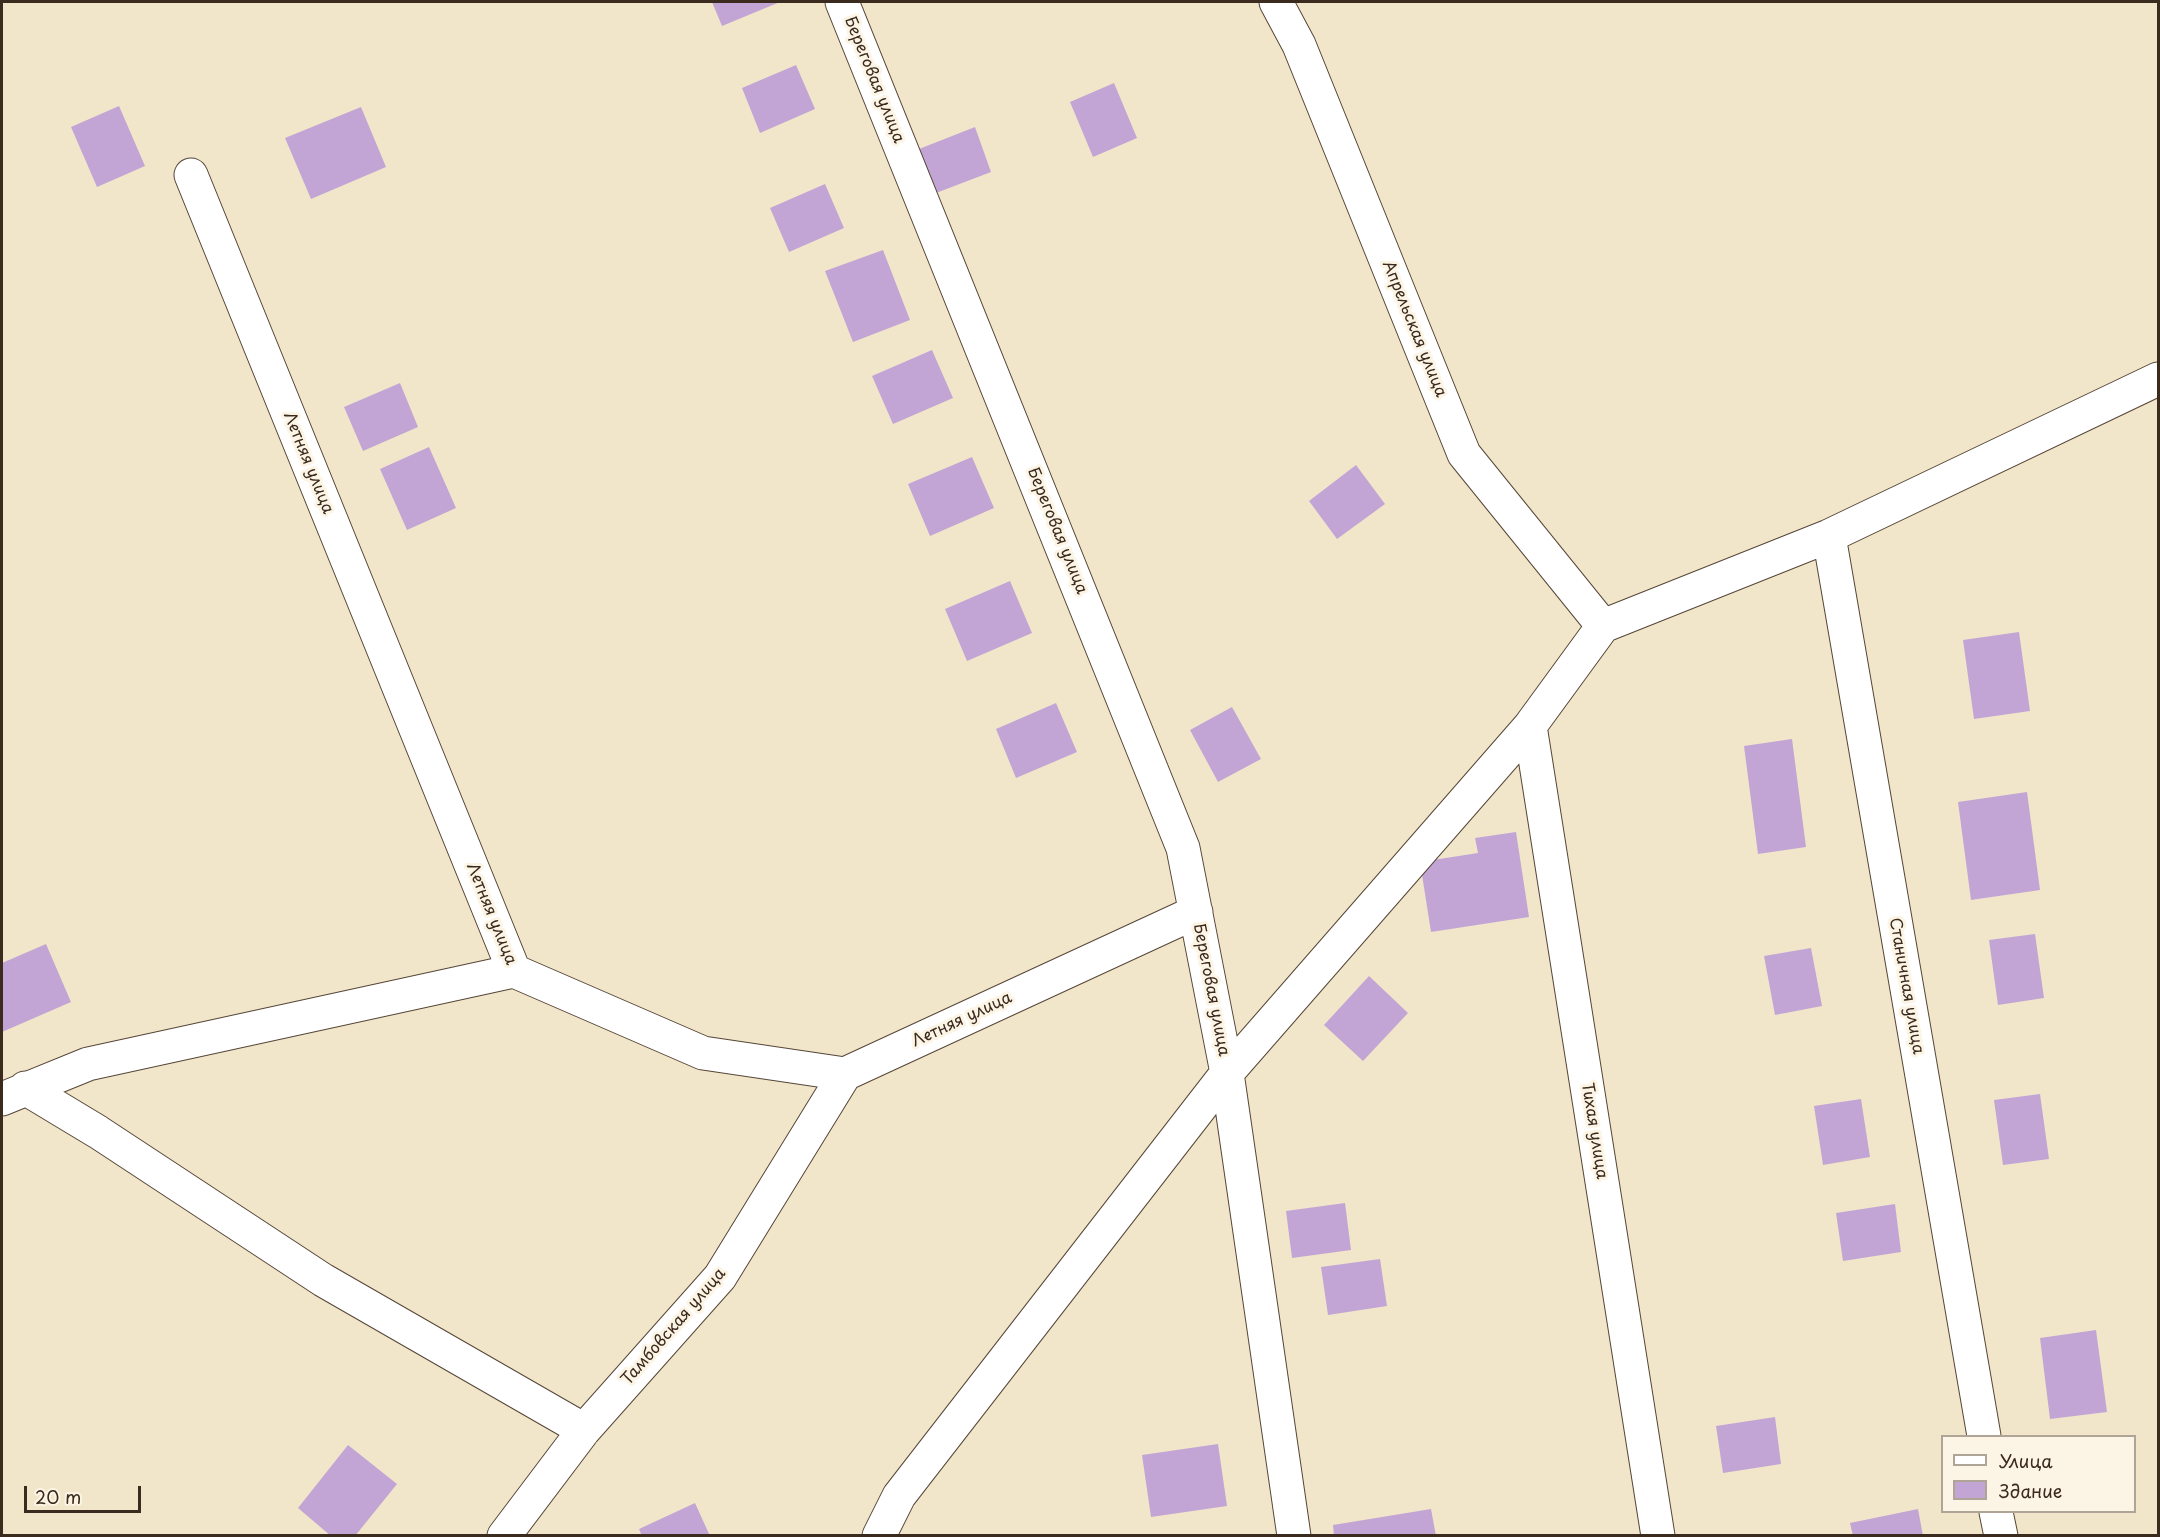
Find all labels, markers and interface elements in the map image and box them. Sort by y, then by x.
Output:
street label: Береговая улица [840,14,908,146]
street label: Апрельская улица [1378,258,1450,400]
street label: Летняя улица [279,409,337,517]
street label: Береговая улица [1023,465,1091,597]
street label: Летняя улица [462,860,520,968]
street label: Станичная улица [1885,916,1927,1056]
street label: Береговая улица [1189,922,1233,1058]
street label: Летняя улица [909,988,1015,1052]
street label: Тихая улица [1577,1082,1611,1180]
street label: Тамбовская улица [618,1264,730,1390]
legend [1941,1435,2136,1513]
text: Улица [1999,1447,2053,1474]
scale bar [27,1474,144,1512]
text: Здание [1999,1477,2062,1504]
text: 20 m [35,1483,81,1510]

